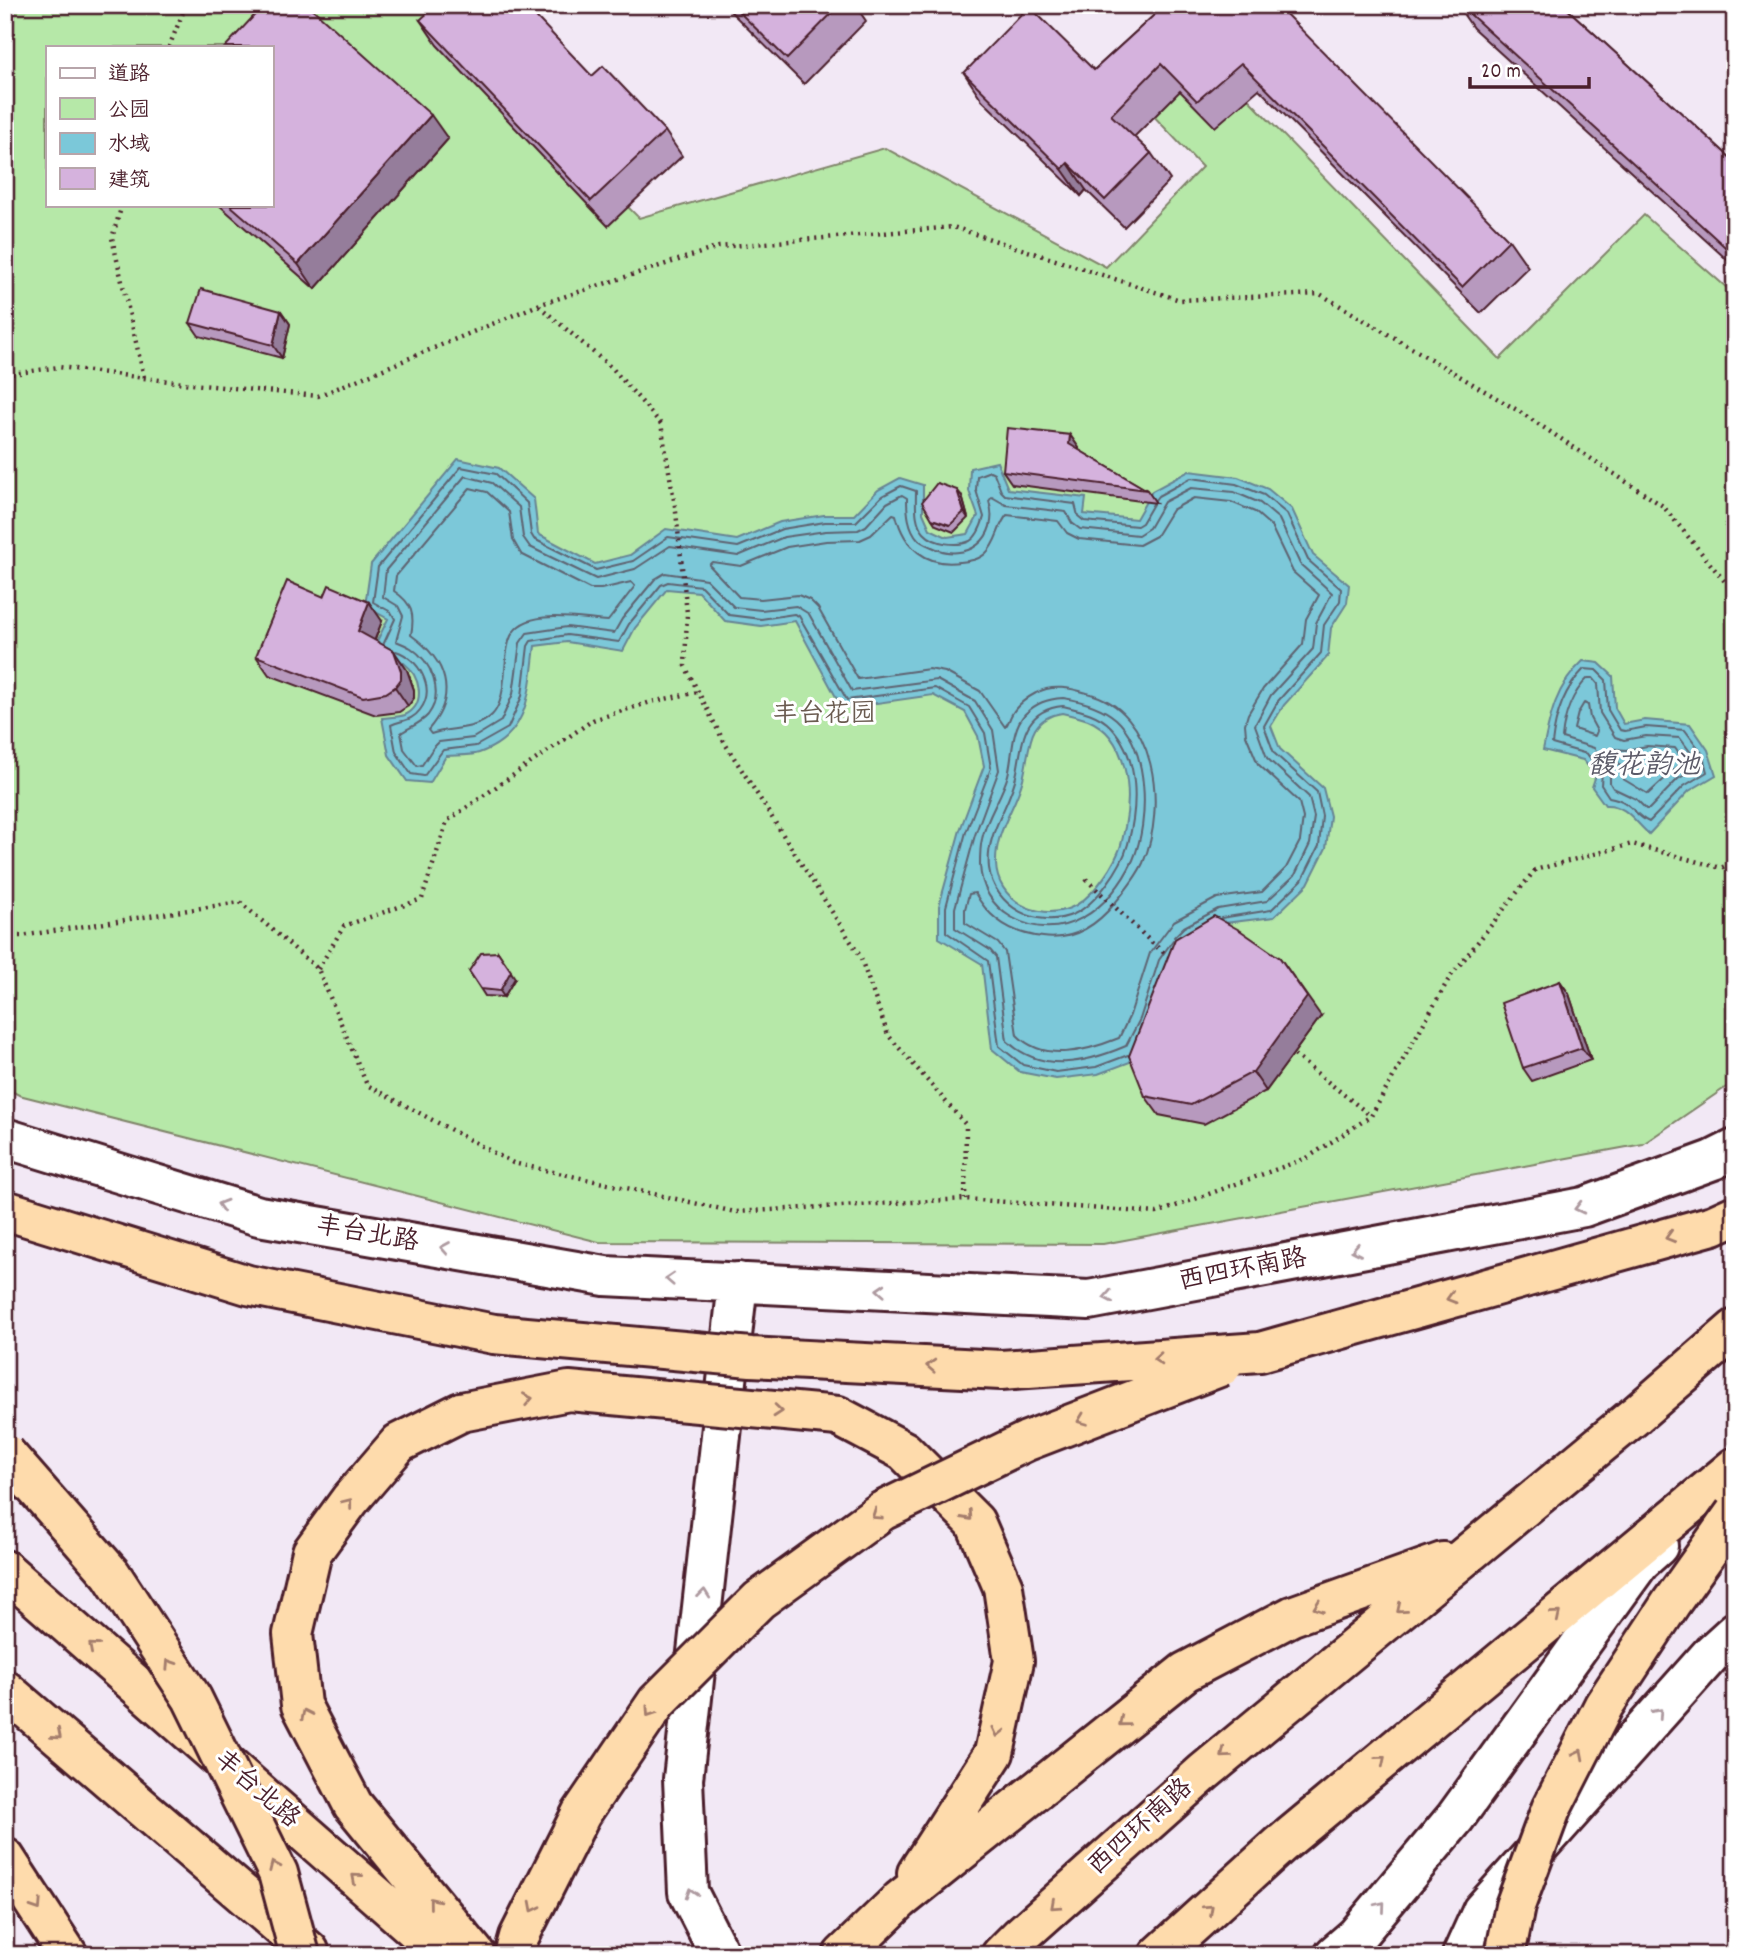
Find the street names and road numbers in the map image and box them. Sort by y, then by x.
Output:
street label: 丰台北路 [313,1208,421,1262]
street label: 西四环南路 [1176,1240,1310,1302]
street label: 丰台北路 [205,1742,307,1838]
street label: 西四环南路 [1080,1771,1202,1885]

